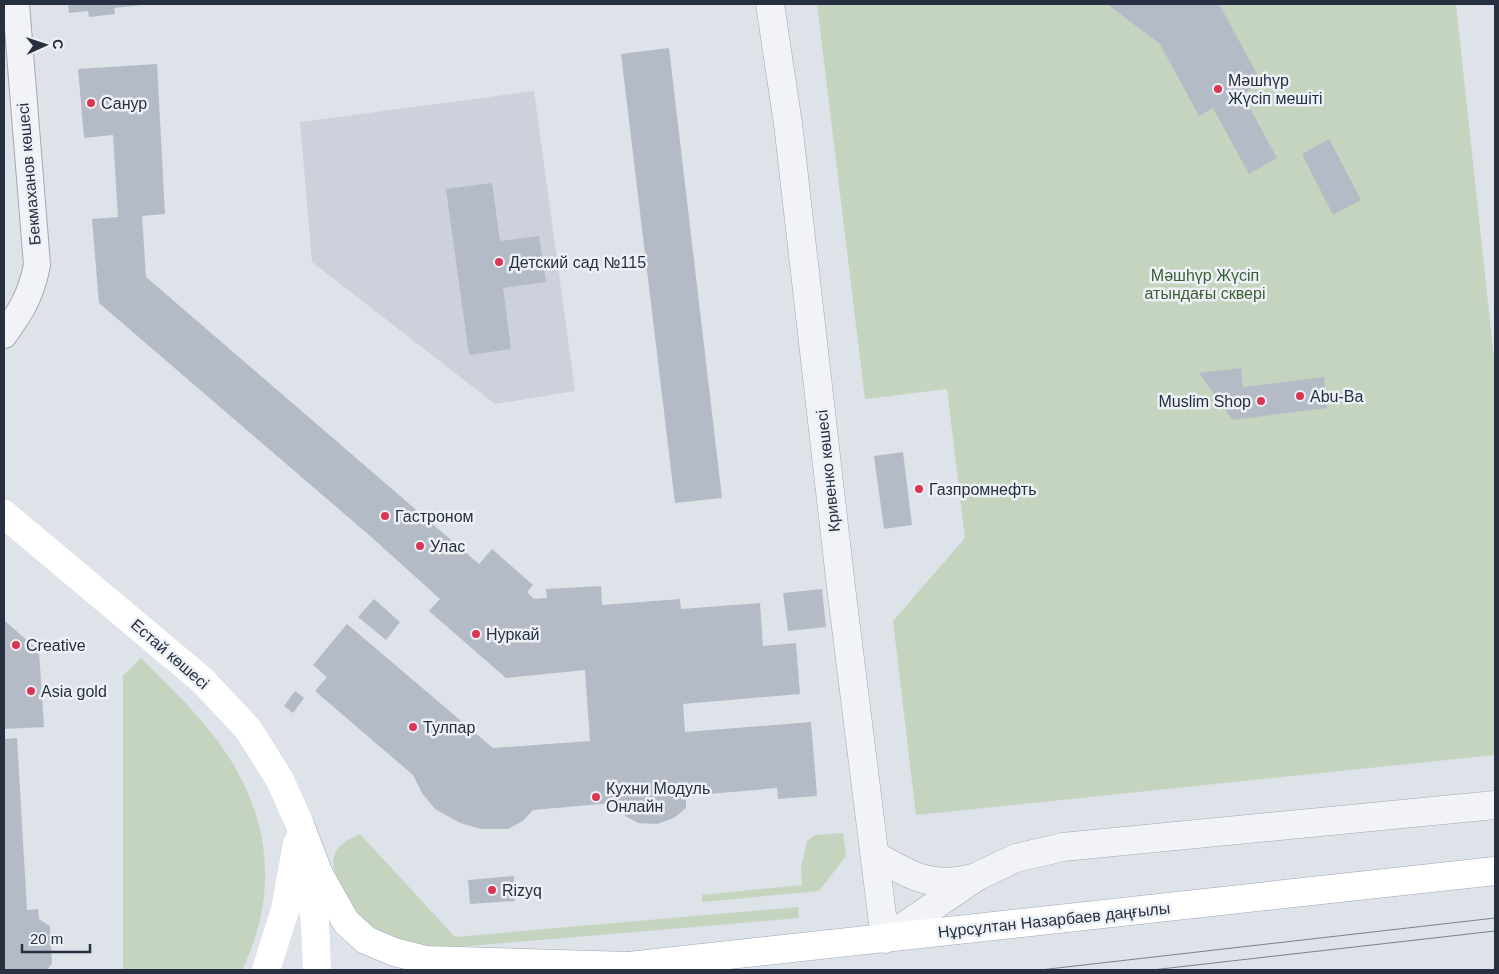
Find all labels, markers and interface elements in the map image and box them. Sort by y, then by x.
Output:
north arrow [20,20,70,70]
text: С [50,39,66,50]
place label: Мәшһүр Жүсіп мешіті [1228,72,1323,107]
marker: Мәшһүр Жүсіп мешіті [1212,83,1224,95]
place label: Санур [101,95,147,112]
marker: Санур [85,97,97,109]
street label: Бекмаханов көшесі [14,102,44,246]
place label: Детский сад №115 [509,254,646,271]
marker: Детский сад №115 [493,256,505,268]
park label: Мәшһүр Жүсіп атындағы сквері [1145,267,1265,302]
place label: Abu-Ba [1310,388,1363,405]
marker: Abu-Ba [1294,390,1306,402]
place label: Muslim Shop [1159,393,1251,410]
marker: Muslim Shop [1255,395,1267,407]
street label: Кривенко көшесі [813,409,843,533]
place label: Газпромнефть [929,481,1037,498]
marker: Газпромнефть [913,483,925,495]
place label: Гастроном [395,508,474,525]
marker: Гастроном [379,510,391,522]
place label: Улас [430,538,465,555]
marker: Улас [414,540,426,552]
street label: Естай көшесі [128,616,212,692]
place label: Нуркай [486,626,539,643]
marker: Нуркай [470,628,482,640]
place label: Creative [26,637,86,654]
marker: Creative [10,639,22,651]
place label: Asia gold [41,683,107,700]
marker: Asia gold [25,685,37,697]
place label: Тулпар [423,719,475,736]
marker: Тулпар [407,721,419,733]
place label: Кухни Модуль Онлайн [606,780,710,815]
marker: Кухни Модуль Онлайн [590,791,602,803]
place label: Rizyq [502,882,542,899]
marker: Rizyq [486,884,498,896]
street label: Нұрсұлтан Назарбаев даңғылы [937,899,1171,941]
scale bar [22,922,90,954]
text: 20 m [30,930,63,947]

